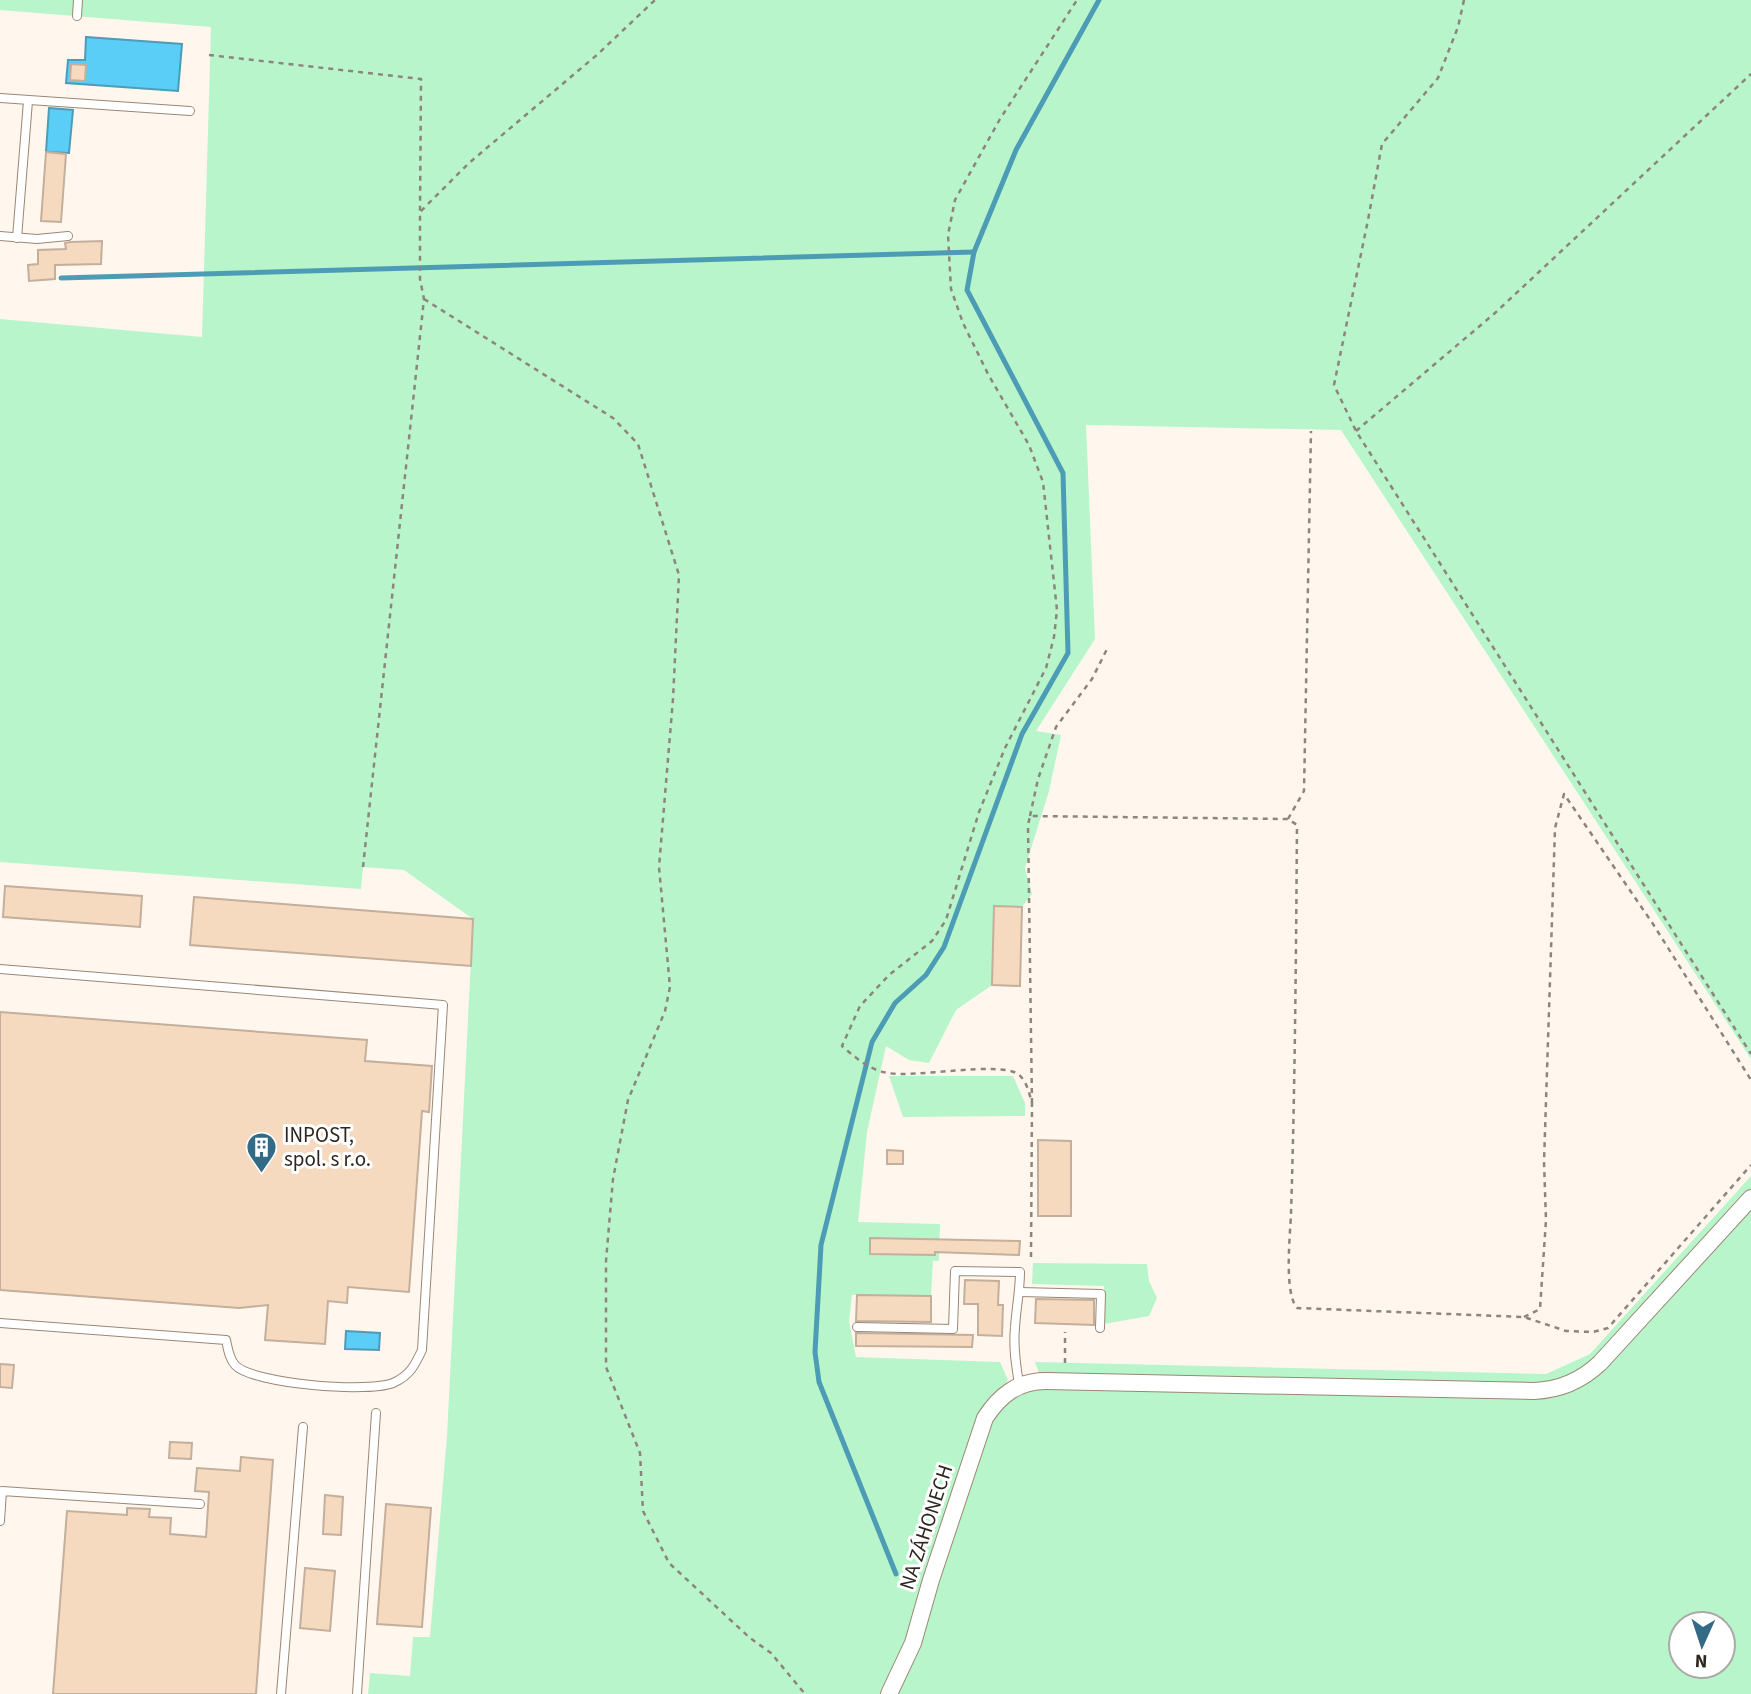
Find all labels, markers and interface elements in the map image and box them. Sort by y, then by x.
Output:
place label: INPOST, spol. s r.o. [284,1120,371,1174]
building icon: INPOST, spol. s r.o. [244,1130,278,1174]
street label: NA ZÁHONECH [892,1461,960,1593]
north arrow [1667,1610,1737,1680]
text: N [1694,1647,1708,1674]

